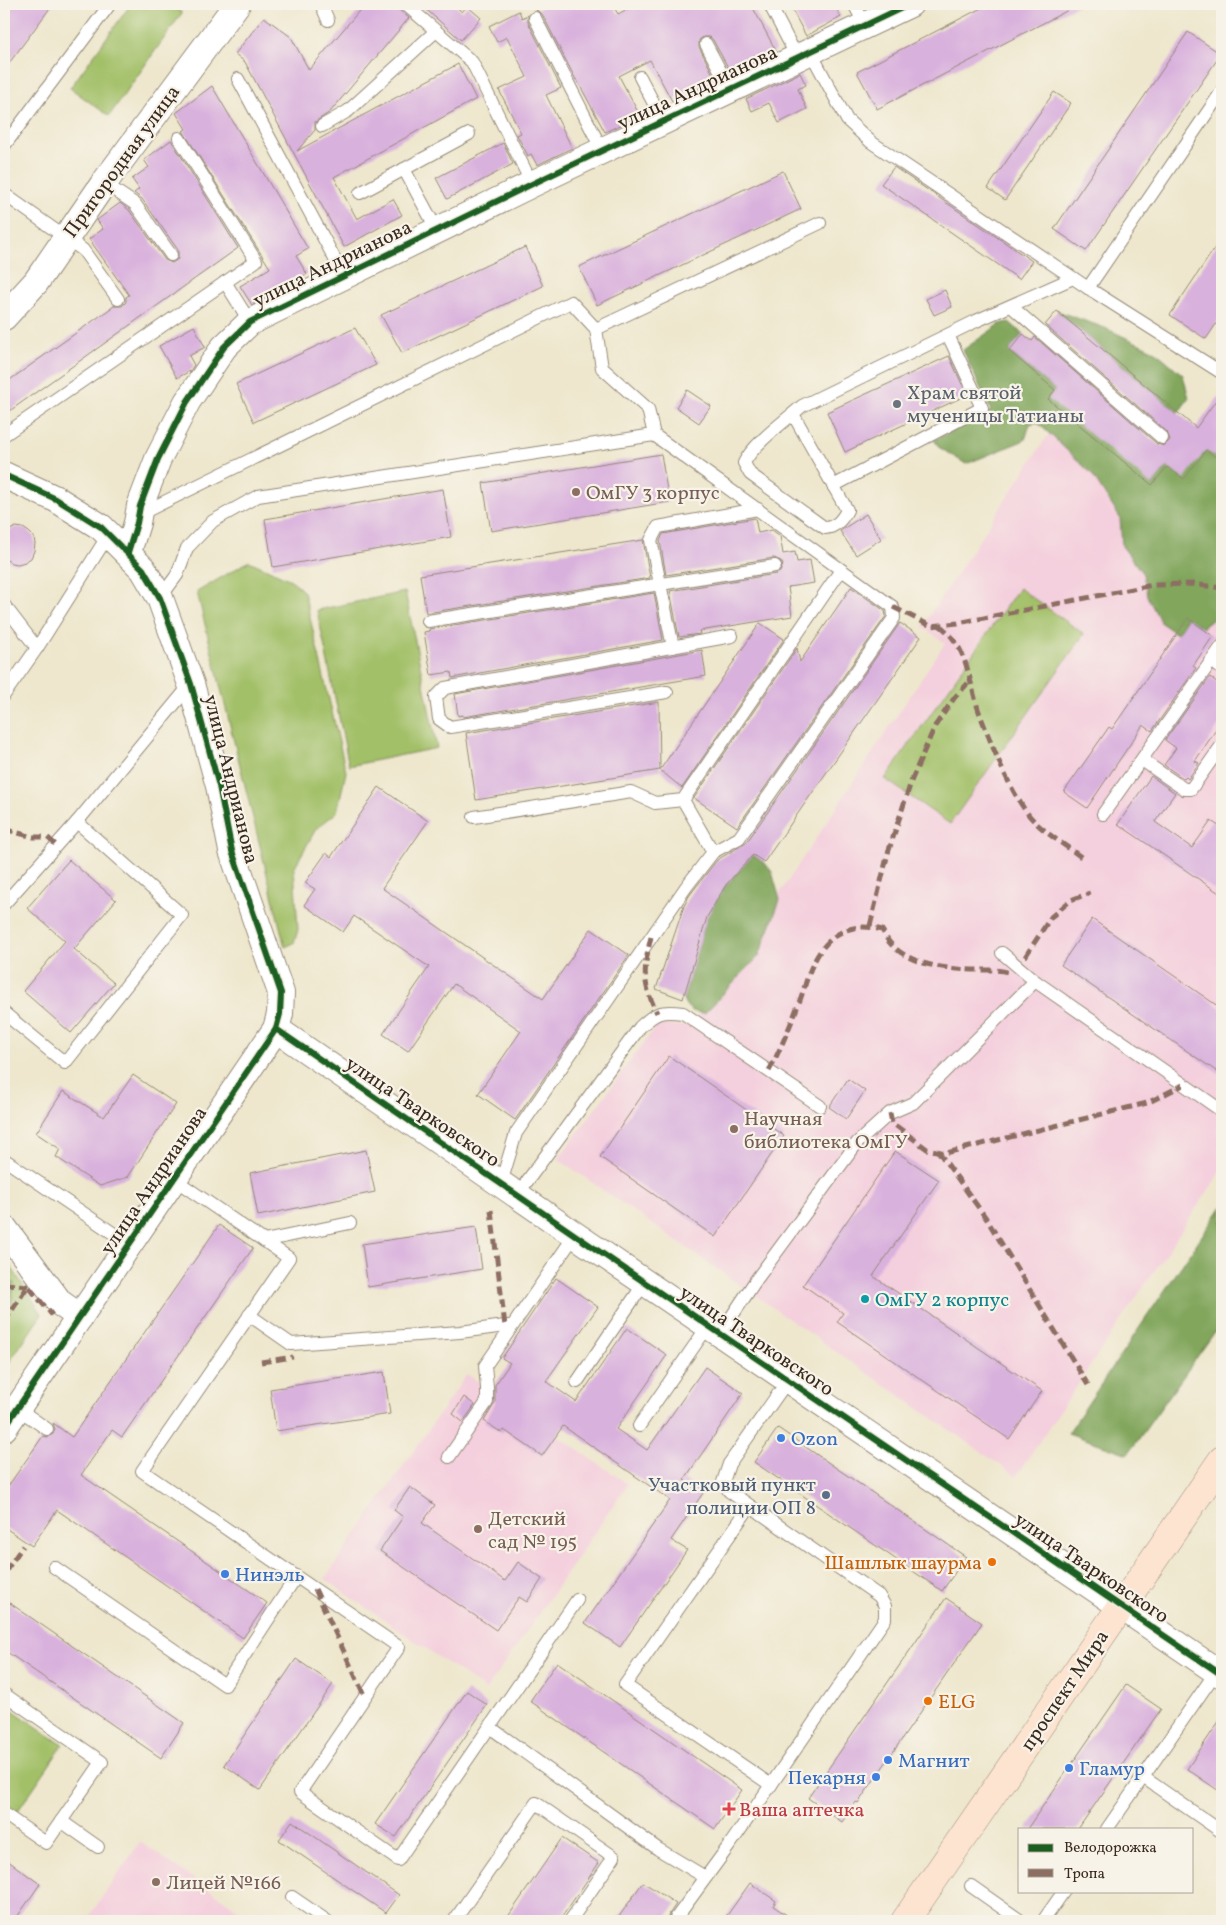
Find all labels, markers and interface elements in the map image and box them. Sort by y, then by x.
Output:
street label: улица Андрианова [613,39,783,138]
street label: Пригородная улица [58,80,188,244]
street label: улица Андрианова [249,214,417,315]
place label: Храм святой мученицы Татианы [907,380,1084,431]
marker: Храм святой мученицы Татианы [891,398,903,410]
place label: ОмГУ 3 корпус [586,480,720,508]
marker: ОмГУ 3 корпус [570,486,582,498]
street label: улица Андрианова [195,692,265,867]
street label: улица Тварковского [339,1050,505,1175]
street label: улица Андрианова [94,1101,215,1261]
place label: Научная библиотека ОмГУ [744,1106,908,1157]
marker: Научная библиотека ОмГУ [728,1123,740,1135]
street label: улица Тварковского [673,1279,839,1404]
place label: ОмГУ 2 корпус [875,1287,1009,1315]
marker: ОмГУ 2 корпус [859,1293,871,1305]
place label: Ozon [791,1426,838,1454]
marker: Ozon [775,1432,787,1444]
place label: Участковый пункт полиции ОП 8 [648,1472,816,1523]
marker: Участковый пункт полиции ОП 8 [820,1489,832,1501]
place label: Детский сад № 195 [488,1506,577,1557]
street label: улица Тварковского [1008,1506,1174,1631]
marker: Детский сад № 195 [472,1523,484,1535]
place label: Шашлык шаурма [824,1550,982,1578]
marker: Шашлык шаурма [986,1556,998,1568]
place label: Нинэль [235,1562,305,1590]
marker: Нинэль [219,1568,231,1580]
street label: проспект Мира [1015,1625,1117,1757]
place label: ELG [938,1689,976,1717]
marker: ELG [922,1695,934,1707]
place label: Магнит [898,1748,970,1776]
marker: Магнит [882,1754,894,1766]
place label: Гламур [1079,1756,1145,1784]
marker: Гламур [1063,1762,1075,1774]
place label: Пекарня [788,1765,866,1793]
marker: Пекарня [870,1771,882,1783]
place label: Ваша аптечка [739,1797,864,1825]
marker: Ваша аптечка [723,1803,735,1815]
legend [1018,1828,1194,1892]
text: Велодорожка [1064,1838,1157,1859]
text: Тропа [1064,1864,1105,1885]
place label: Лицей №166 [166,1870,281,1898]
marker: Лицей №166 [150,1876,162,1888]

